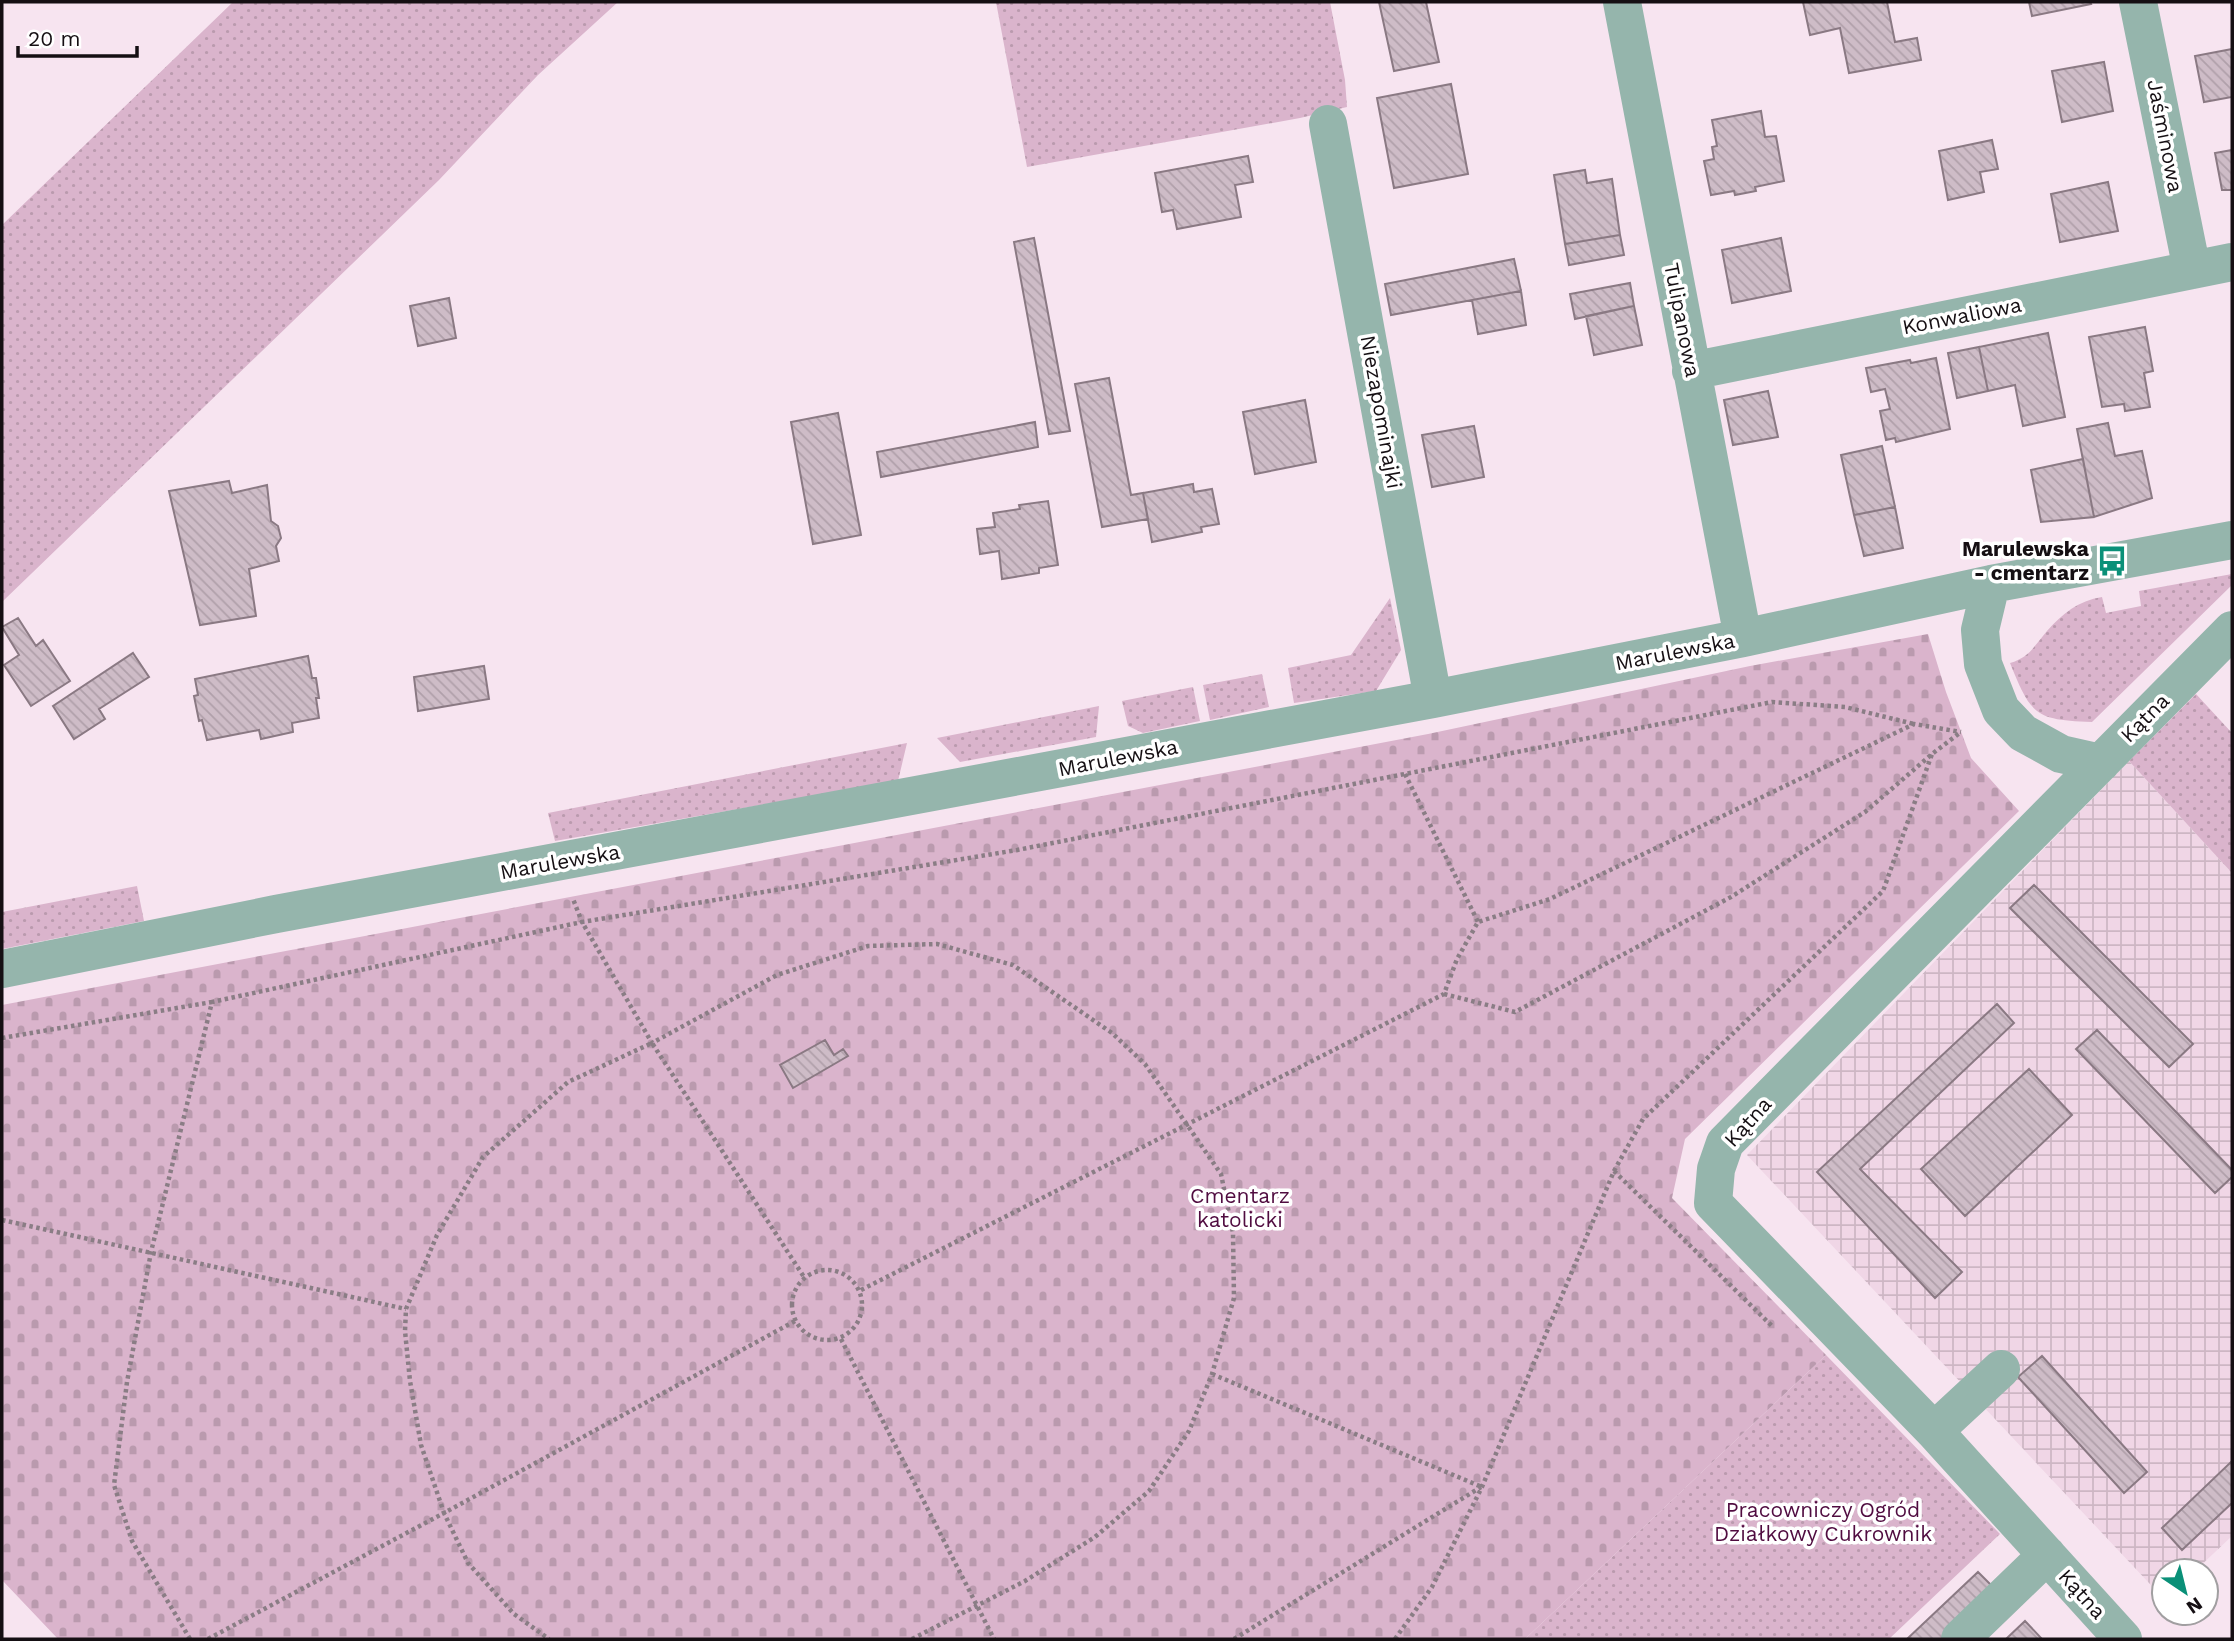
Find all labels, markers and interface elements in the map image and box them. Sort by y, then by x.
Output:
scale bar [18,14,136,58]
text: 20 m [28,26,80,51]
street label: Jaśminowa [2142,77,2189,195]
street label: Tulipanowa [1659,261,1706,379]
street label: Konwaliowa [1900,292,2024,339]
street label: Niezapominajki [1356,333,1407,491]
place label: Marulewska - cmentarz [1962,536,2090,585]
bus stop icon: Marulewska - cmentarz [2095,544,2129,578]
street label: Marulewska [1613,628,1737,675]
street label: Kątna [2115,688,2174,747]
street label: Marulewska [1056,734,1180,781]
street label: Marulewska [498,839,622,884]
street label: Kątna [1719,1091,1777,1152]
park label: Cmentarz katolicki [1190,1183,1290,1232]
park label: Pracowniczy Ogród Działkowy Cukrownik [1714,1497,1932,1546]
north arrow [2150,1557,2220,1627]
street label: Kątna [2053,1564,2111,1624]
text: N [2182,1592,2207,1619]

